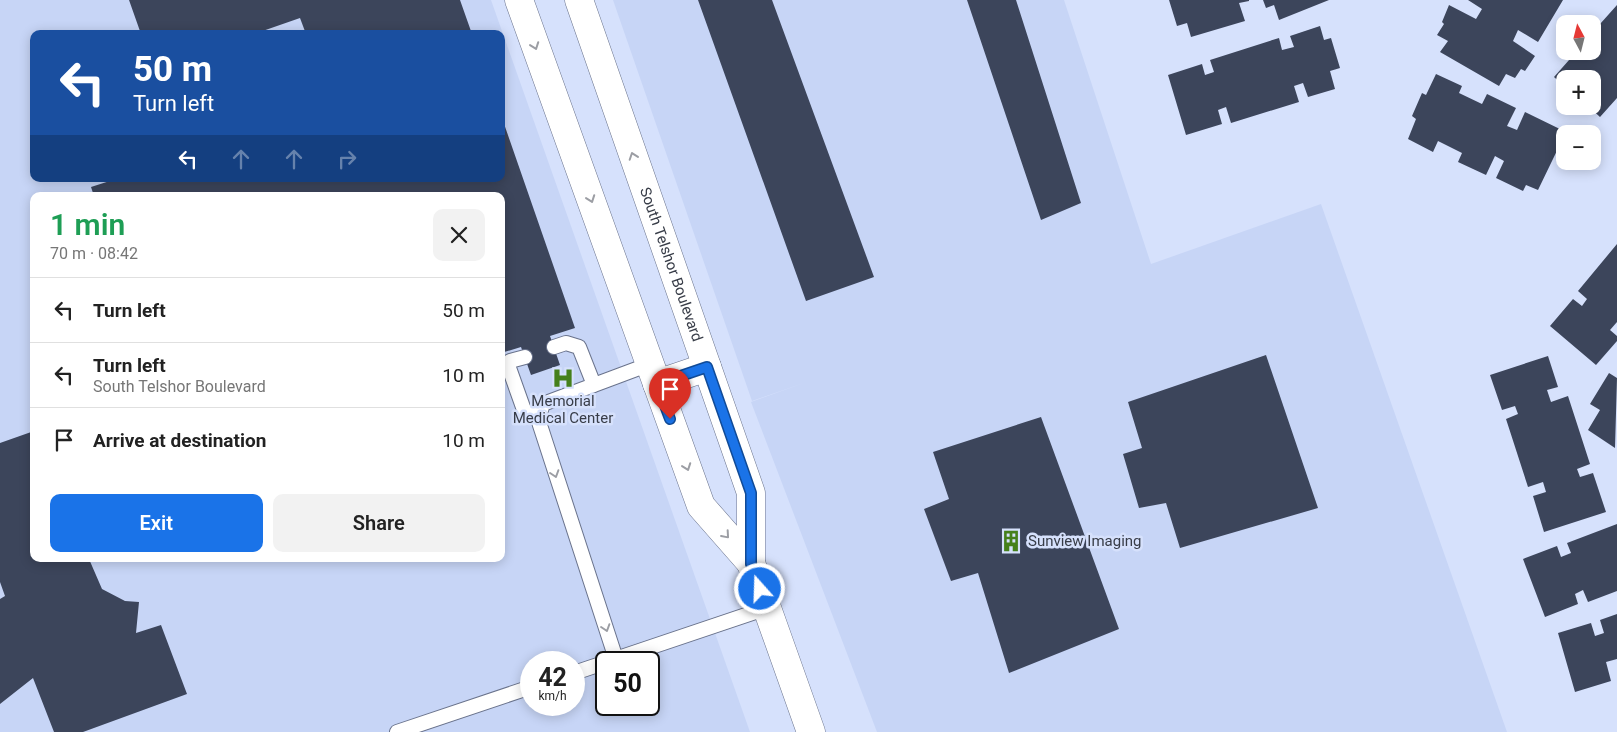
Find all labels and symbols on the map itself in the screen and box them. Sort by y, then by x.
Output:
north arrow [1556,15,1601,60]
one-way arrow [529,41,539,50]
one-way arrow [629,152,639,161]
street label: South Telshor Boulevard [636,185,706,344]
one-way arrow [585,194,595,202]
hospital icon: Memorial Medical Center [550,365,576,391]
pin [649,368,691,419]
place label: Memorial Medical Center [513,392,613,427]
one-way arrow [681,462,691,471]
one-way arrow [549,469,559,478]
building icon: Sunview Imaging [998,528,1024,554]
one-way arrow [720,529,729,538]
place label: Sunview Imaging [1028,532,1142,550]
position arrow [733,562,785,614]
one-way arrow [600,624,610,632]
speed limit sign: 50 [595,651,660,716]

